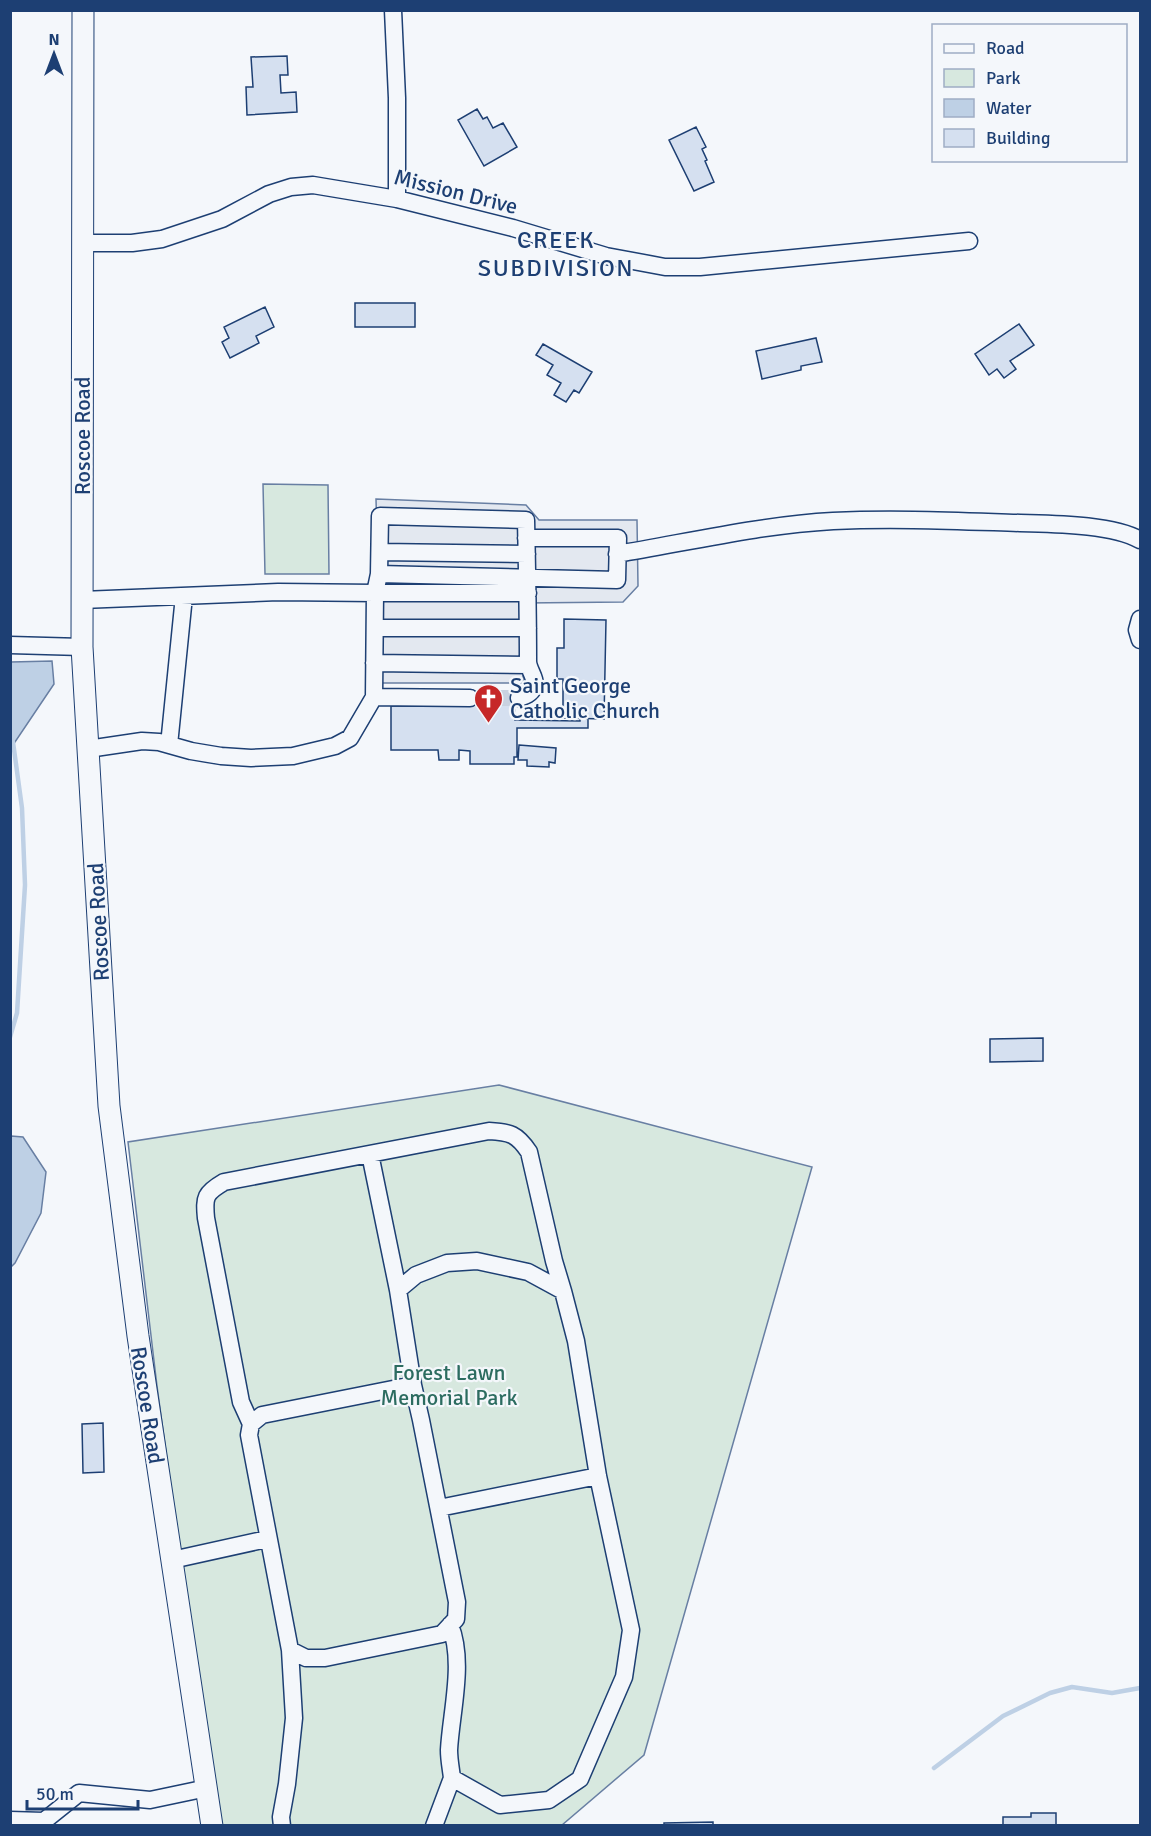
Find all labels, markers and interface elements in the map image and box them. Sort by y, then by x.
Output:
north arrow [24,24,84,84]
legend [932,24,1127,162]
text: N [48,30,60,50]
text: Road [986,37,1025,59]
text: Park [986,67,1021,89]
text: Water [986,97,1032,119]
text: Building [986,127,1050,149]
street label: Mission Drive [391,163,521,220]
district label: CREEK SUBDIVISION [478,225,634,283]
street label: Roscoe Road [69,377,96,495]
place label: Saint George Catholic Church [510,672,660,724]
church icon: Saint George Catholic Church [473,682,505,724]
street label: Roscoe Road [82,862,115,982]
street label: Roscoe Road [125,1344,170,1466]
park label: Forest Lawn Memorial Park [381,1359,517,1411]
scale bar [27,1773,138,1811]
text: 50 m [36,1783,74,1805]

